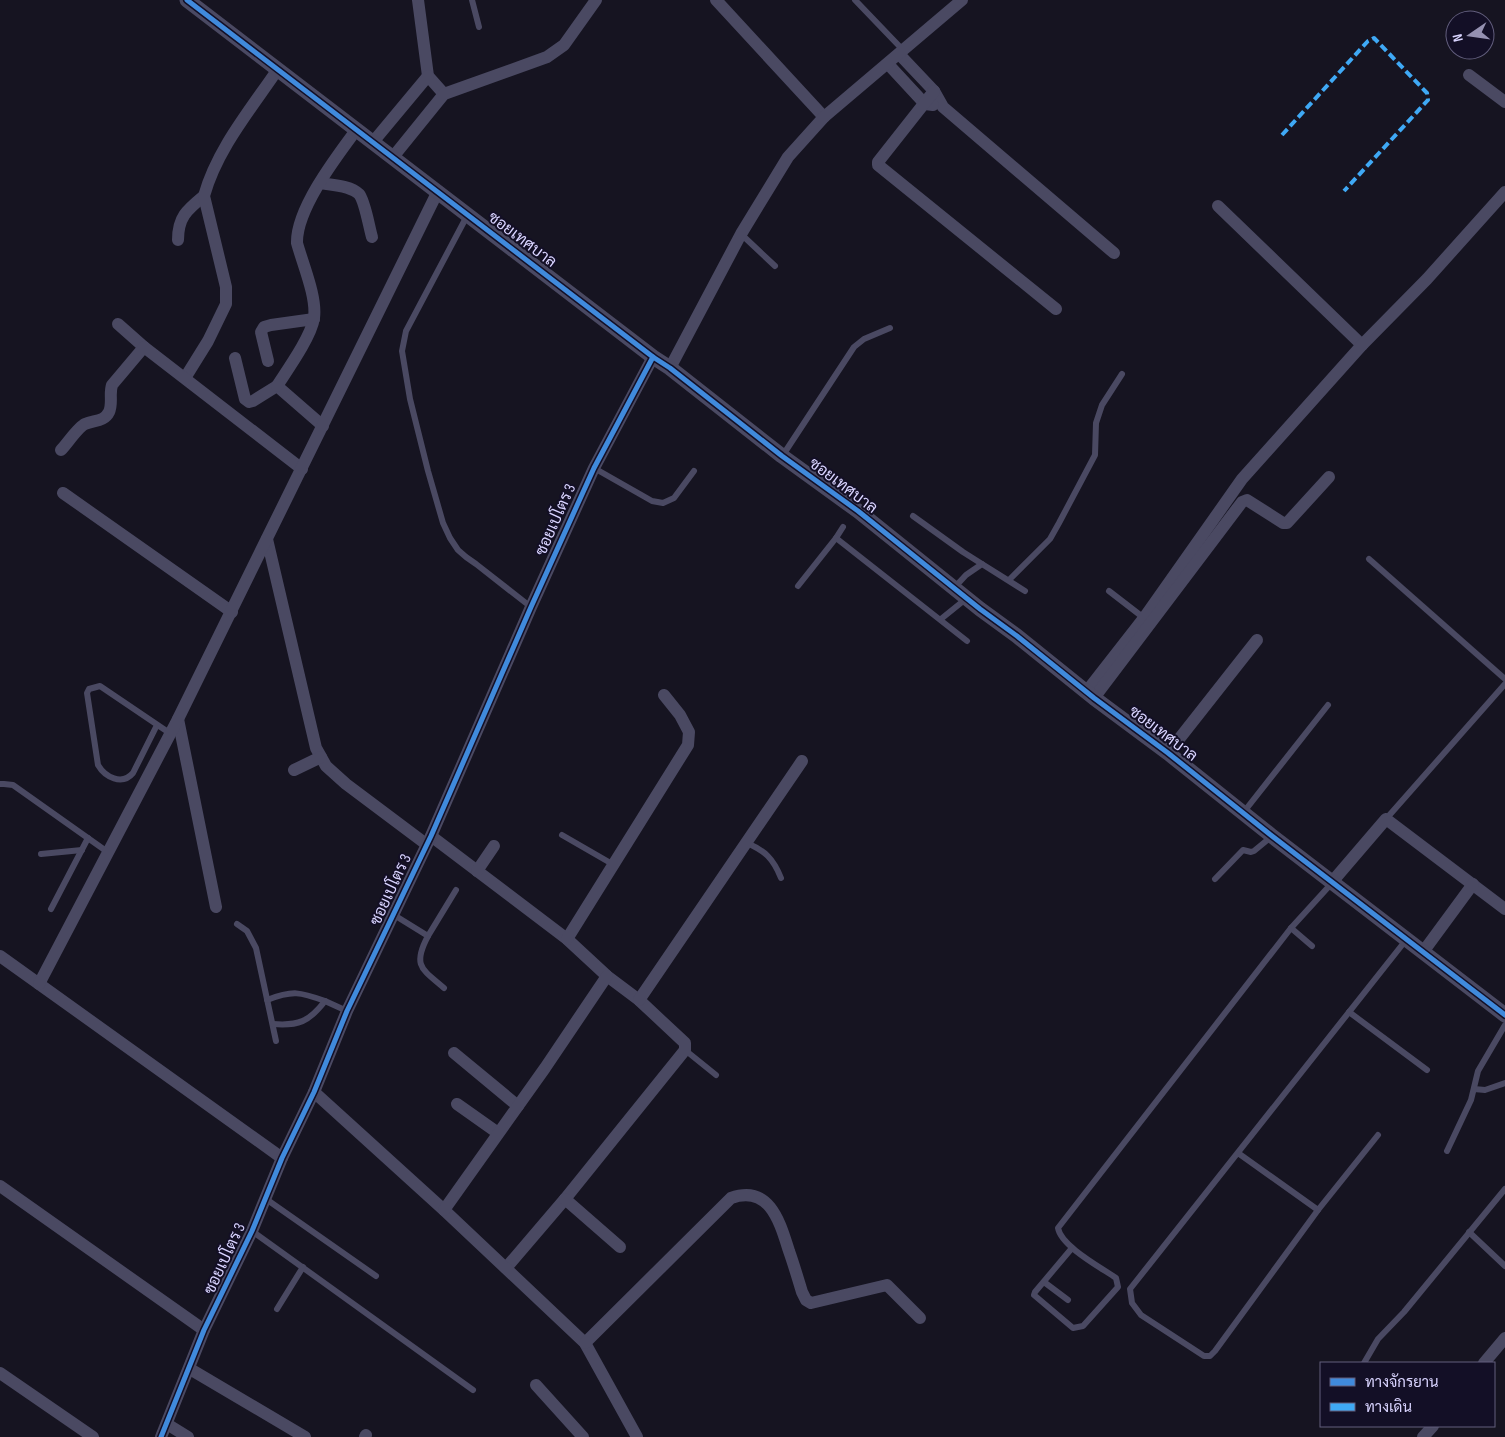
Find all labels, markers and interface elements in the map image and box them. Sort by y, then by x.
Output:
north arrow [1445,10,1495,60]
text: N [1449,32,1467,43]
street label: ซอยเทศบาล [484,208,560,272]
street label: ซอยเทศบาล [805,454,881,518]
street label: ซอยเปโตร 3 [529,480,580,559]
street label: ซอยเทศบาล [1125,702,1201,766]
street label: ซอยเปโตร 3 [363,850,416,929]
street label: ซอยเปโตร 3 [197,1219,250,1298]
legend [1320,1362,1495,1427]
text: ทางจักรยาน [1365,1373,1439,1392]
text: ทางเดิน [1365,1398,1412,1417]

